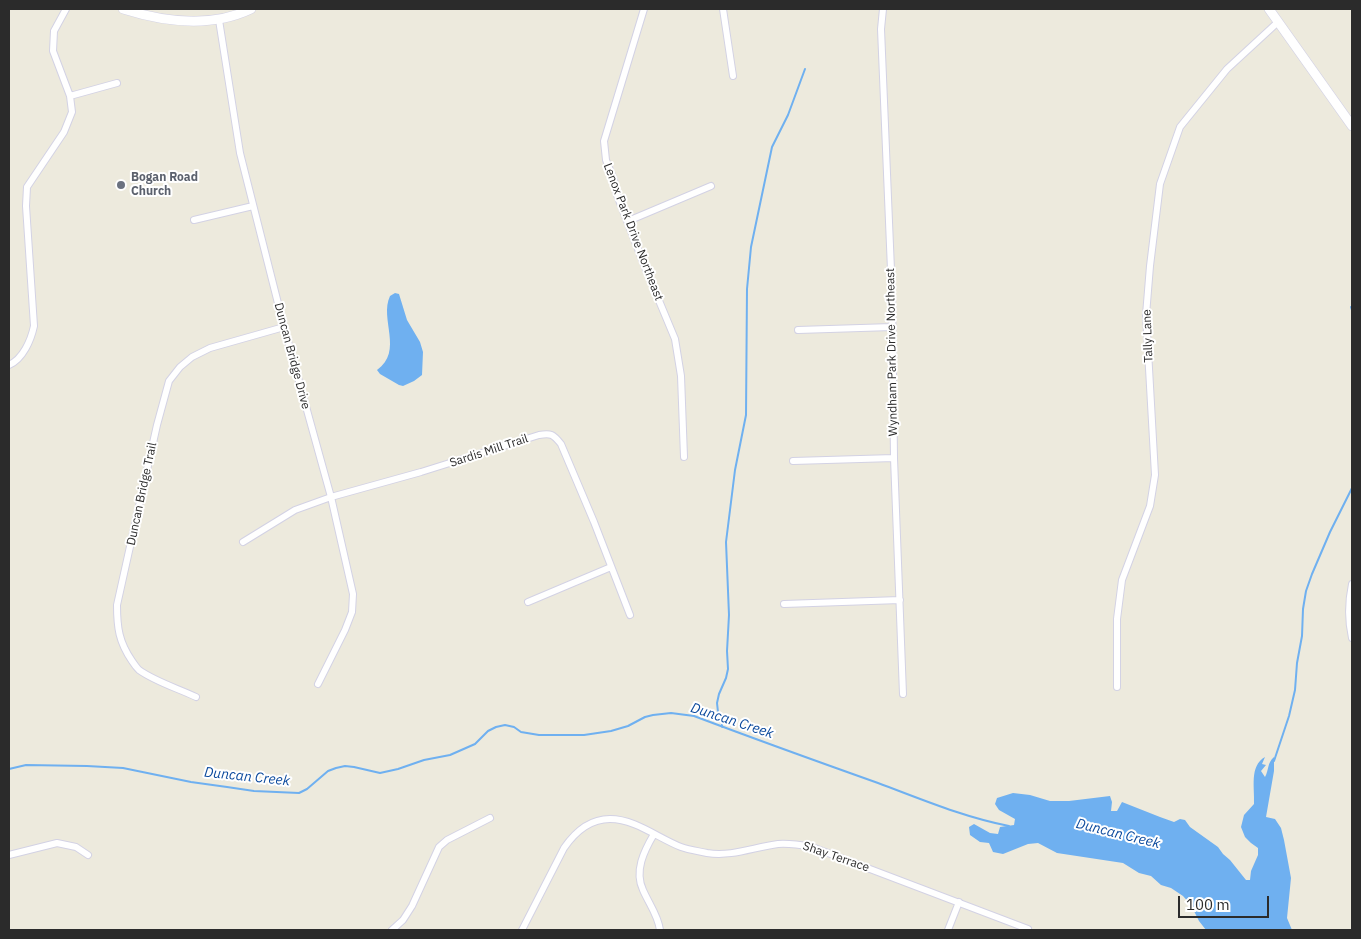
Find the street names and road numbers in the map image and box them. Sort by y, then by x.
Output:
street label: Lenox Park Drive Northeast [600,161,666,303]
street label: Wyndham Park Drive Northeast [883,268,901,436]
street label: Duncan Bridge Drive [271,301,313,411]
street label: Tally Lane [1140,309,1156,363]
street label: Sardis Mill Trail [448,432,530,470]
street label: Duncan Bridge Trail [124,441,160,547]
street label: Shay Terrace [801,839,871,875]

